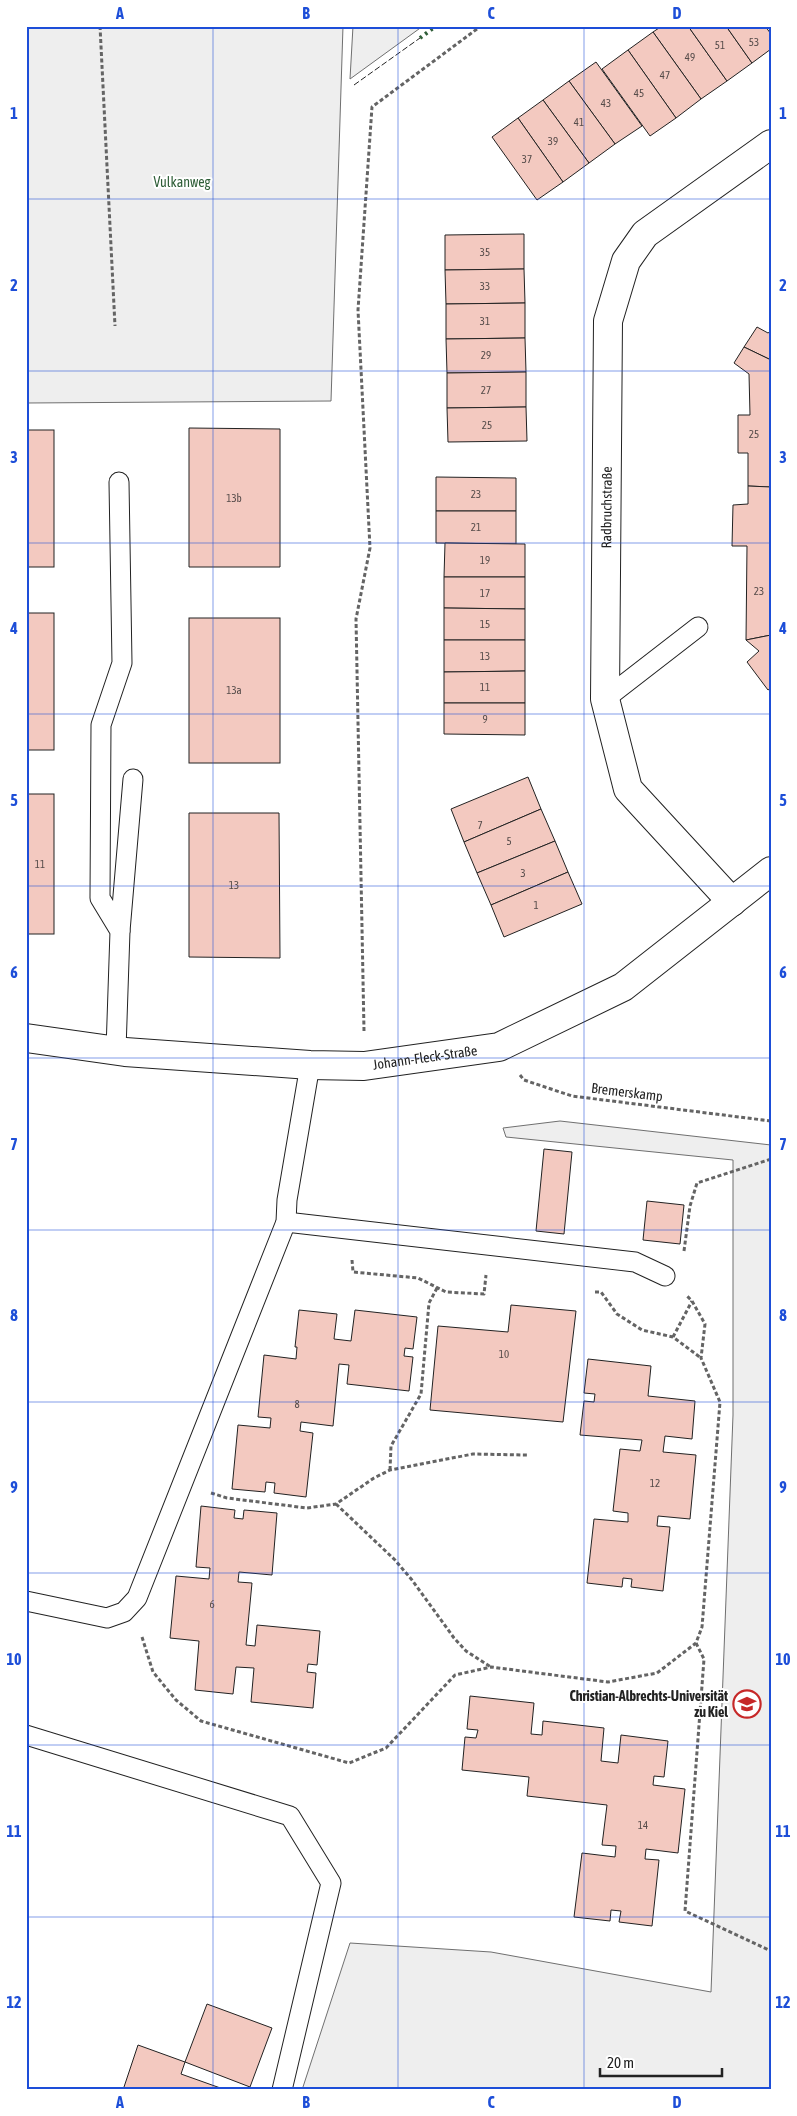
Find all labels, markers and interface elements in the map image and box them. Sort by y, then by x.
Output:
text: A [115,4,124,22]
text: B [302,4,310,22]
text: C [487,4,495,22]
text: D [673,4,682,22]
house number: 53 [749,36,759,48]
house number: 51 [715,39,725,51]
house number: 49 [685,51,695,63]
house number: 47 [660,69,670,81]
house number: 45 [634,87,644,99]
house number: 43 [601,97,611,109]
text: 1 [10,104,18,122]
text: 1 [779,104,787,122]
house number: 41 [574,116,584,128]
house number: 39 [548,135,558,147]
house number: 37 [522,153,532,165]
park label: Vulkanweg [153,174,211,190]
house number: 35 [480,246,490,258]
text: 2 [10,276,18,294]
text: 2 [779,276,787,294]
house number: 33 [480,280,490,292]
house number: 31 [480,315,490,327]
house number: 29 [481,349,491,361]
house number: 27 [481,384,491,396]
house number: 25 [482,419,492,431]
house number: 25 [749,428,759,440]
text: 3 [10,448,18,466]
text: 3 [779,448,787,466]
street label: Radbruchstraße [598,466,615,549]
house number: 23 [471,488,481,500]
house number: 13b [226,492,242,504]
house number: 21 [471,521,481,533]
house number: 19 [480,554,490,566]
house number: 23 [754,585,764,597]
house number: 17 [480,587,490,599]
house number: 15 [480,618,490,630]
text: 4 [9,619,18,637]
text: 4 [778,619,787,637]
house number: 13 [480,650,490,662]
house number: 11 [480,681,490,693]
house number: 13a [226,684,242,696]
house number: 9 [482,713,488,725]
text: 5 [10,791,18,809]
text: 5 [779,791,787,809]
house number: 7 [477,819,483,831]
house number: 5 [506,835,512,847]
house number: 11 [35,858,45,870]
house number: 3 [520,867,526,879]
house number: 13 [229,879,239,891]
house number: 1 [533,899,539,911]
text: 6 [10,963,18,981]
text: 6 [779,963,787,981]
street label: Johann-Fleck-Straße [372,1042,478,1073]
street label: Bremerskamp [590,1080,664,1104]
text: 7 [10,1135,18,1153]
text: 7 [779,1135,787,1153]
text: 8 [10,1306,18,1324]
text: 8 [779,1306,787,1324]
house number: 10 [499,1348,509,1360]
house number: 8 [294,1398,300,1410]
house number: 12 [650,1477,660,1489]
text: 9 [10,1478,18,1496]
text: 9 [779,1478,787,1496]
house number: 6 [209,1598,215,1610]
text: 10 [6,1650,22,1668]
text: 10 [775,1650,791,1668]
place label: Christian-Albrechts-Universität zu Kiel [569,1688,728,1720]
school or university icon: Christian-Albrechts-Universität zu Kiel [732,1689,762,1719]
house number: 14 [638,1819,648,1831]
text: 11 [6,1822,22,1840]
text: 11 [775,1822,791,1840]
text: 12 [6,1993,22,2011]
text: 12 [775,1993,791,2011]
scale bar [600,2046,722,2078]
text: 20 m [607,2054,634,2071]
text: A [115,2093,124,2111]
text: B [302,2093,310,2111]
text: C [487,2093,495,2111]
text: D [673,2093,682,2111]

